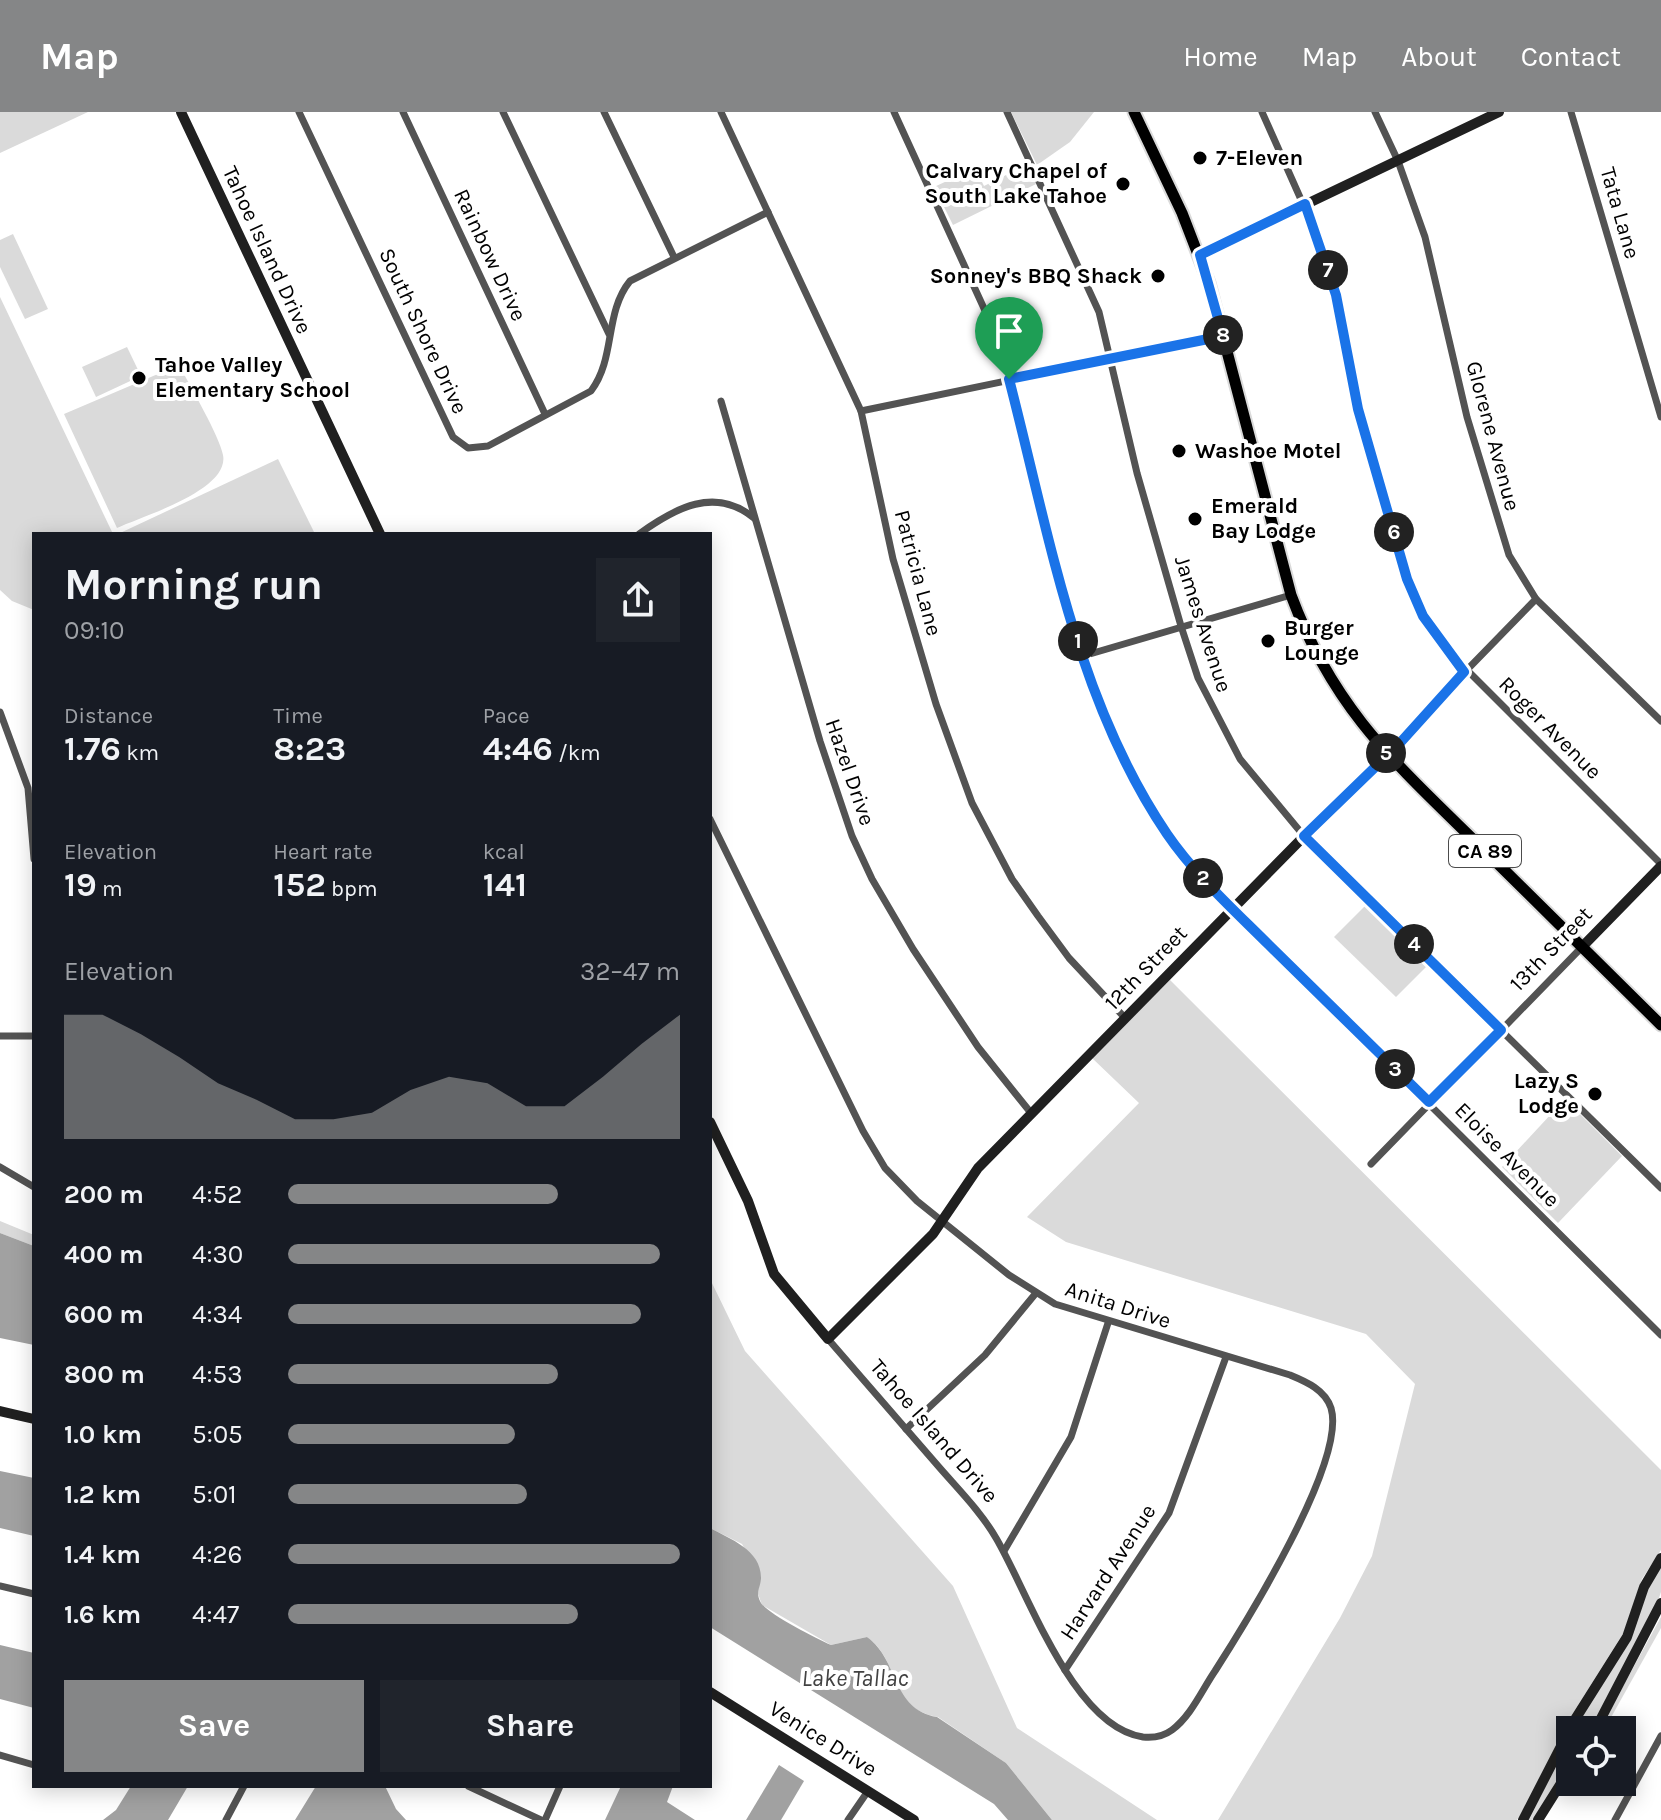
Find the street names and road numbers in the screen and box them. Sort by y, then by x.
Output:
street label: Tahoe Island Drive [217,162,317,338]
street label: Tata Lane [1595,164,1645,262]
street label: Rainbow Drive [448,185,532,325]
street label: South Shore Drive [373,244,473,418]
street label: Glorene Avenue [1461,358,1525,514]
street label: Patricia Lane [889,507,947,639]
street label: James Avenue [1169,552,1237,696]
street label: Roger Avenue [1493,671,1607,785]
street label: Hazel Drive [820,715,880,829]
road number: CA 89 [1449,835,1521,867]
street label: 13th Street [1504,901,1598,997]
street label: 12th Street [1099,920,1193,1016]
street label: Eloise Avenue [1449,1097,1565,1213]
street label: Anita Drive [1062,1276,1174,1334]
street label: Tahoe Island Drive [865,1354,1003,1508]
street label: Harvard Avenue [1054,1499,1162,1645]
street label: Venice Drive [764,1696,882,1782]

